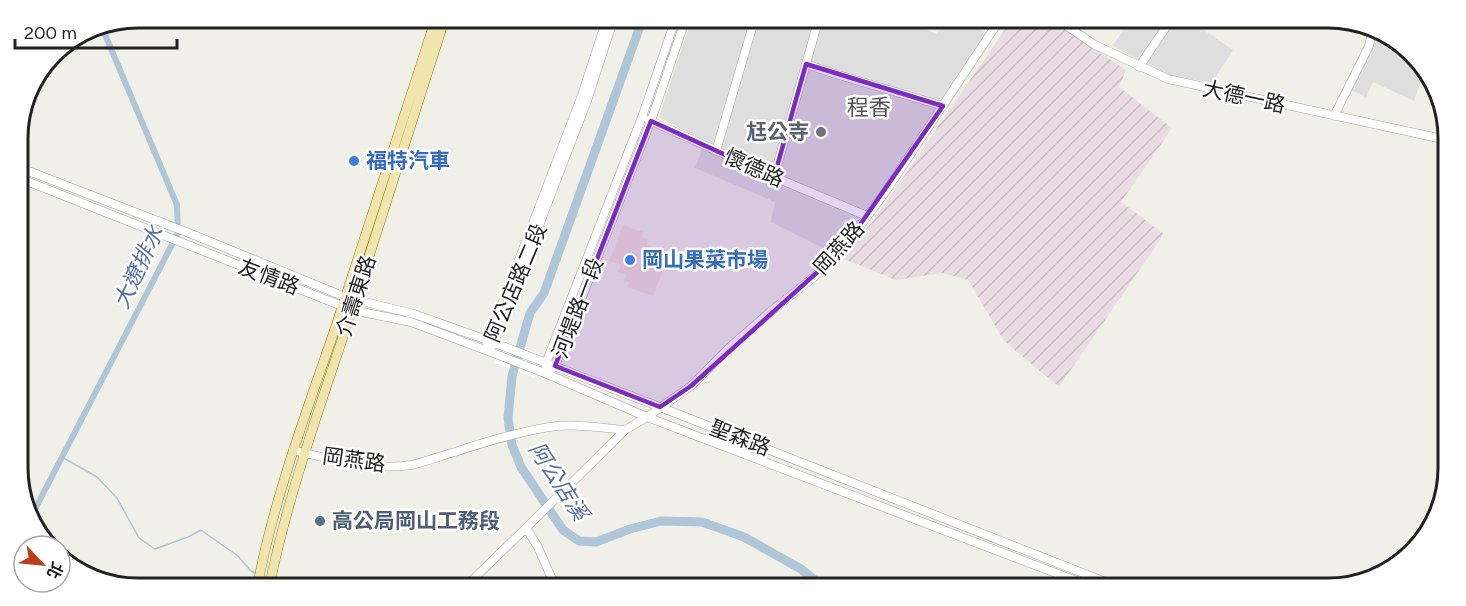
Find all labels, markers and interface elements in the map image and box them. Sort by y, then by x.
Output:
scale bar [15,12,177,50]
text: 200 m [24,22,77,44]
street label: 大德一路 [1200,76,1288,117]
district label: 程香 [847,94,891,121]
place label: 尪公寺 [746,119,809,144]
marker: 尪公寺 [814,125,828,139]
street label: 懷德路 [720,143,788,192]
place label: 福特汽車 [366,148,450,173]
marker: 福特汽車 [347,154,361,168]
street label: 岡燕路 [808,216,869,279]
street label: 阿公店路二段 [479,220,552,346]
water label: 大遼排水 [108,221,170,313]
place label: 岡山果菜市場 [642,247,768,272]
street label: 介壽東路 [331,252,380,340]
marker: 岡山果菜市場 [623,253,637,267]
street label: 友情路 [235,254,303,299]
street label: 河堤路一段 [547,254,608,361]
street label: 聖森路 [706,415,774,460]
water label: 阿公店溪 [523,437,595,528]
street label: 岡燕路 [321,443,387,476]
place label: 高公局岡山工務段 [332,508,500,533]
marker: 高公局岡山工務段 [313,514,327,528]
north arrow [12,534,72,594]
text: 北 [43,559,67,582]

